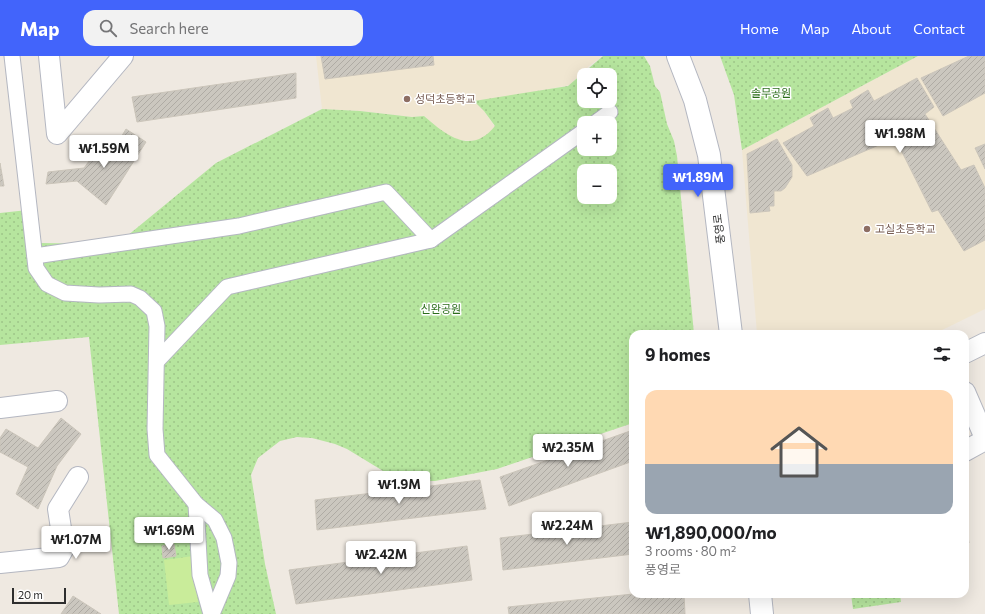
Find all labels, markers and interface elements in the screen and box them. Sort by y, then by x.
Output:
search box [83,10,363,46]
text: Map [20,17,59,40]
icon: search [97,17,119,39]
text: Search here [129,19,209,37]
text: Home [740,20,779,37]
text: Map [801,20,829,37]
text: About [851,20,891,37]
text: Contact [913,20,965,37]
map controls [577,68,617,204]
button: locate [577,68,617,108]
park label: 솔무공원 [751,86,791,99]
place label: 성덕초등학교 [415,92,476,105]
marker: 성덕초등학교 [402,94,412,104]
button: + [577,116,617,156]
pin: ₩1.98M [867,120,933,154]
text: ₩1.98M [874,125,926,141]
pin: ₩1.59M [71,135,137,169]
text: ₩1.59M [78,140,130,156]
button: − [577,164,617,204]
pin: ₩1.89M [665,164,731,198]
text: ₩1.89M [672,169,724,185]
street label: 풍영로 [710,213,727,245]
place label: 고실초등학교 [875,222,936,235]
marker: 고실초등학교 [862,224,872,234]
park label: 신완공원 [421,302,461,315]
icon: filters [931,343,953,365]
text: 9 homes [645,344,710,365]
icon: home [763,416,835,488]
pin: ₩2.35M [535,434,601,468]
text: ₩2.35M [542,439,594,455]
pin: ₩1.9M [371,471,427,505]
text: ₩1.9M [377,476,421,492]
pin: ₩2.24M [534,512,600,546]
pin: ₩1.69M [136,517,202,551]
text: ₩2.24M [541,517,593,533]
text: ₩1.69M [143,522,195,538]
text: ₩1,890,000/mo [645,522,777,543]
pin: ₩1.07M [43,526,109,560]
text: ₩1.07M [50,531,102,547]
pin: ₩2.42M [348,541,414,575]
text: 3 rooms · 80 m² [645,543,736,559]
text: ₩2.42M [355,546,407,562]
text: 풍영로 [645,561,681,577]
scale bar [12,586,66,605]
text: 20 m [18,588,43,601]

